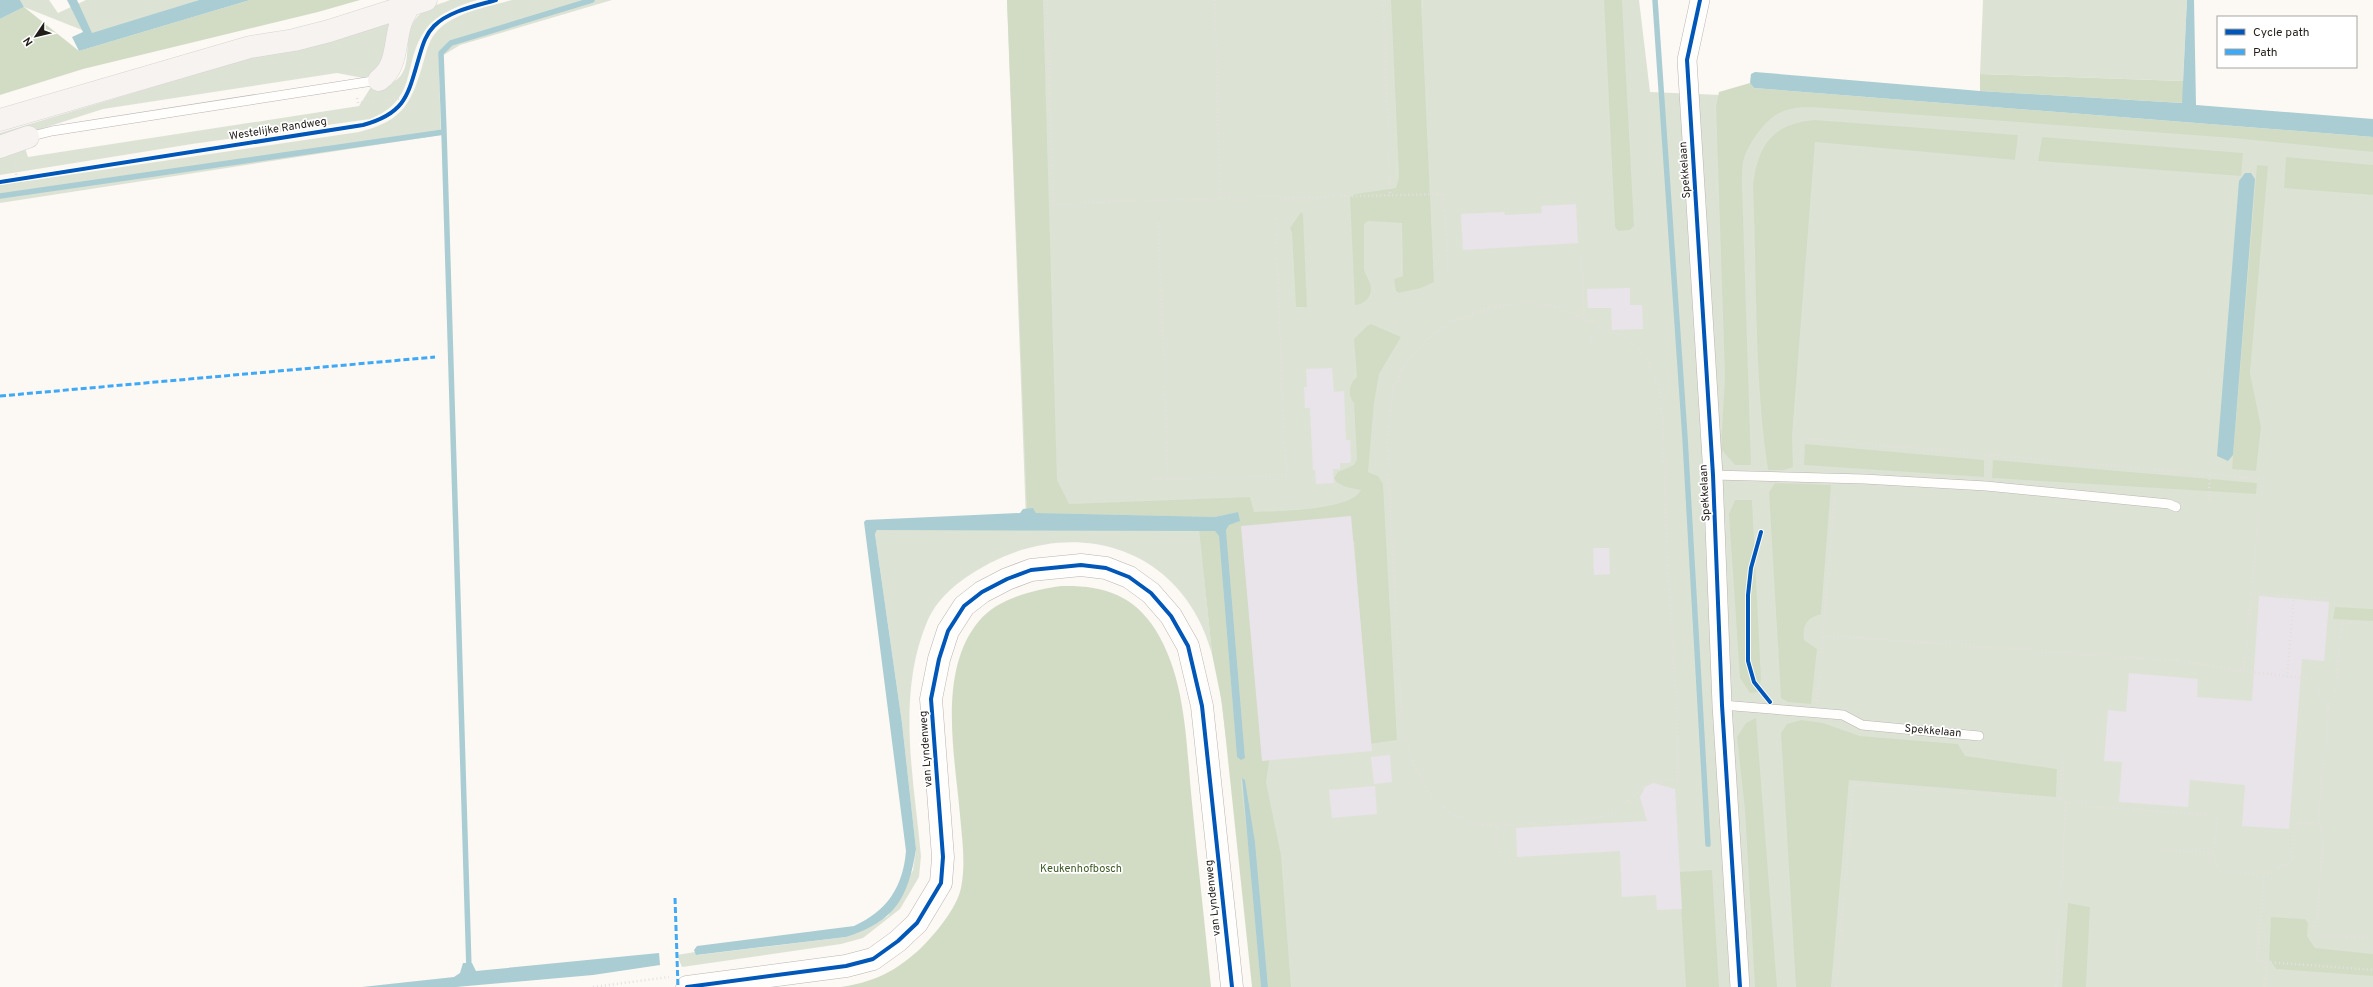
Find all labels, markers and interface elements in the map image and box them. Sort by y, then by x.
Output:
north arrow [16,16,56,56]
legend [2217,16,2357,68]
text: Cycle path [2253,25,2310,41]
text: N [21,34,37,48]
text: Path [2253,45,2278,61]
street label: Westelijke Randweg [228,114,328,144]
street label: Spekkelaan [1676,141,1694,199]
street label: Spekkelaan [1697,464,1713,522]
street label: van Lyndenweg [916,710,936,788]
street label: Spekkelaan [1904,722,1962,740]
street label: van Lyndenweg [1202,859,1224,937]
park label: Keukenhofbosch [1040,862,1122,876]

